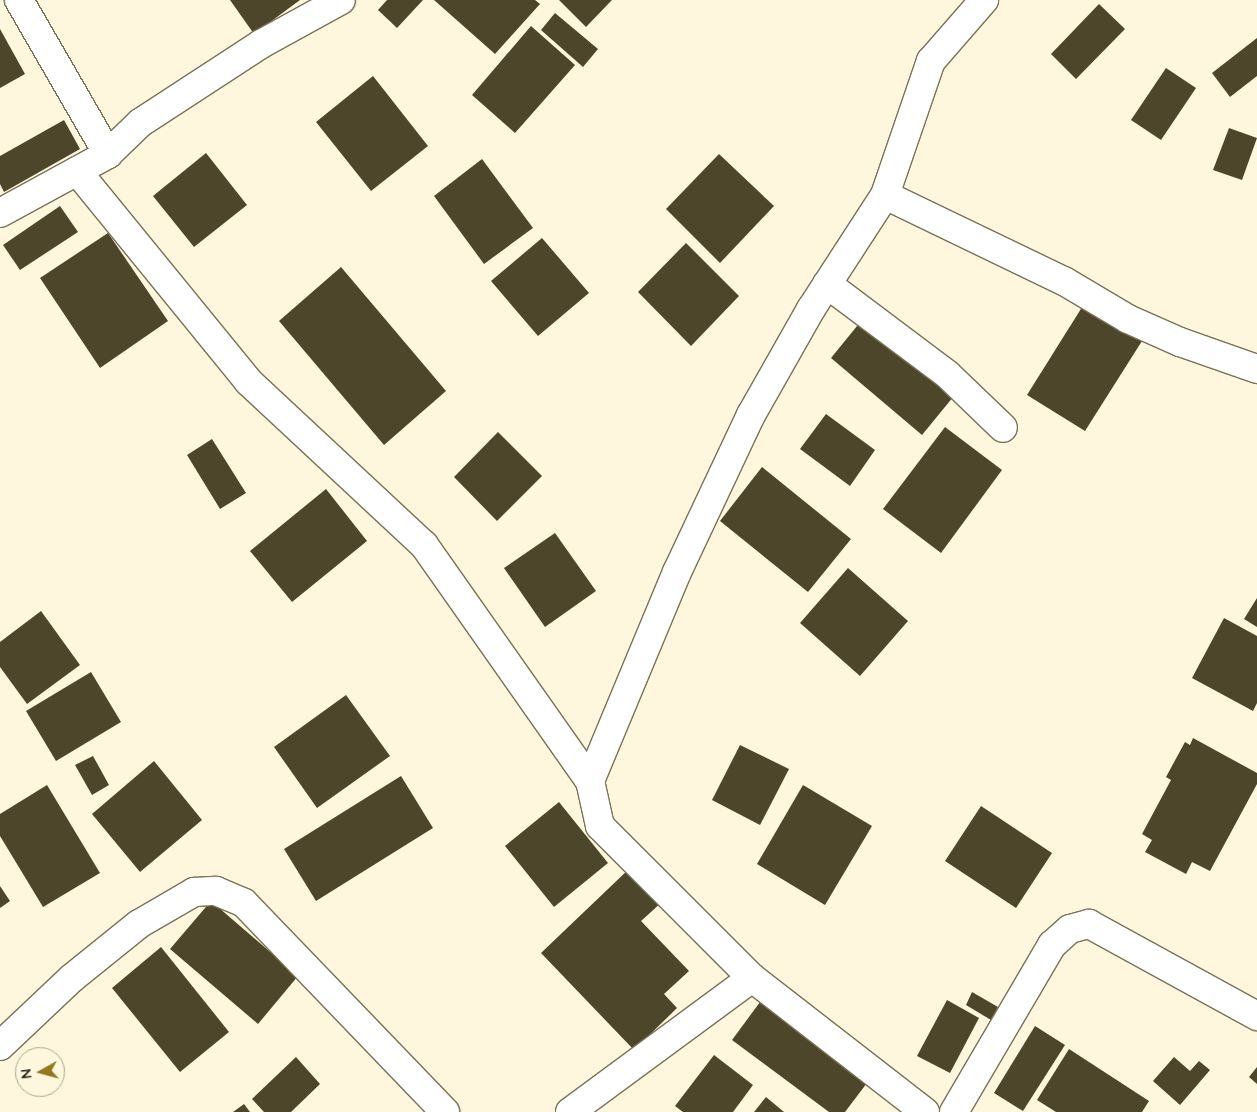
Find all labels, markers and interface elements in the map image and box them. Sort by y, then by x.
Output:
north arrow [15,1047,65,1097]
text: N [17,1068,36,1080]

